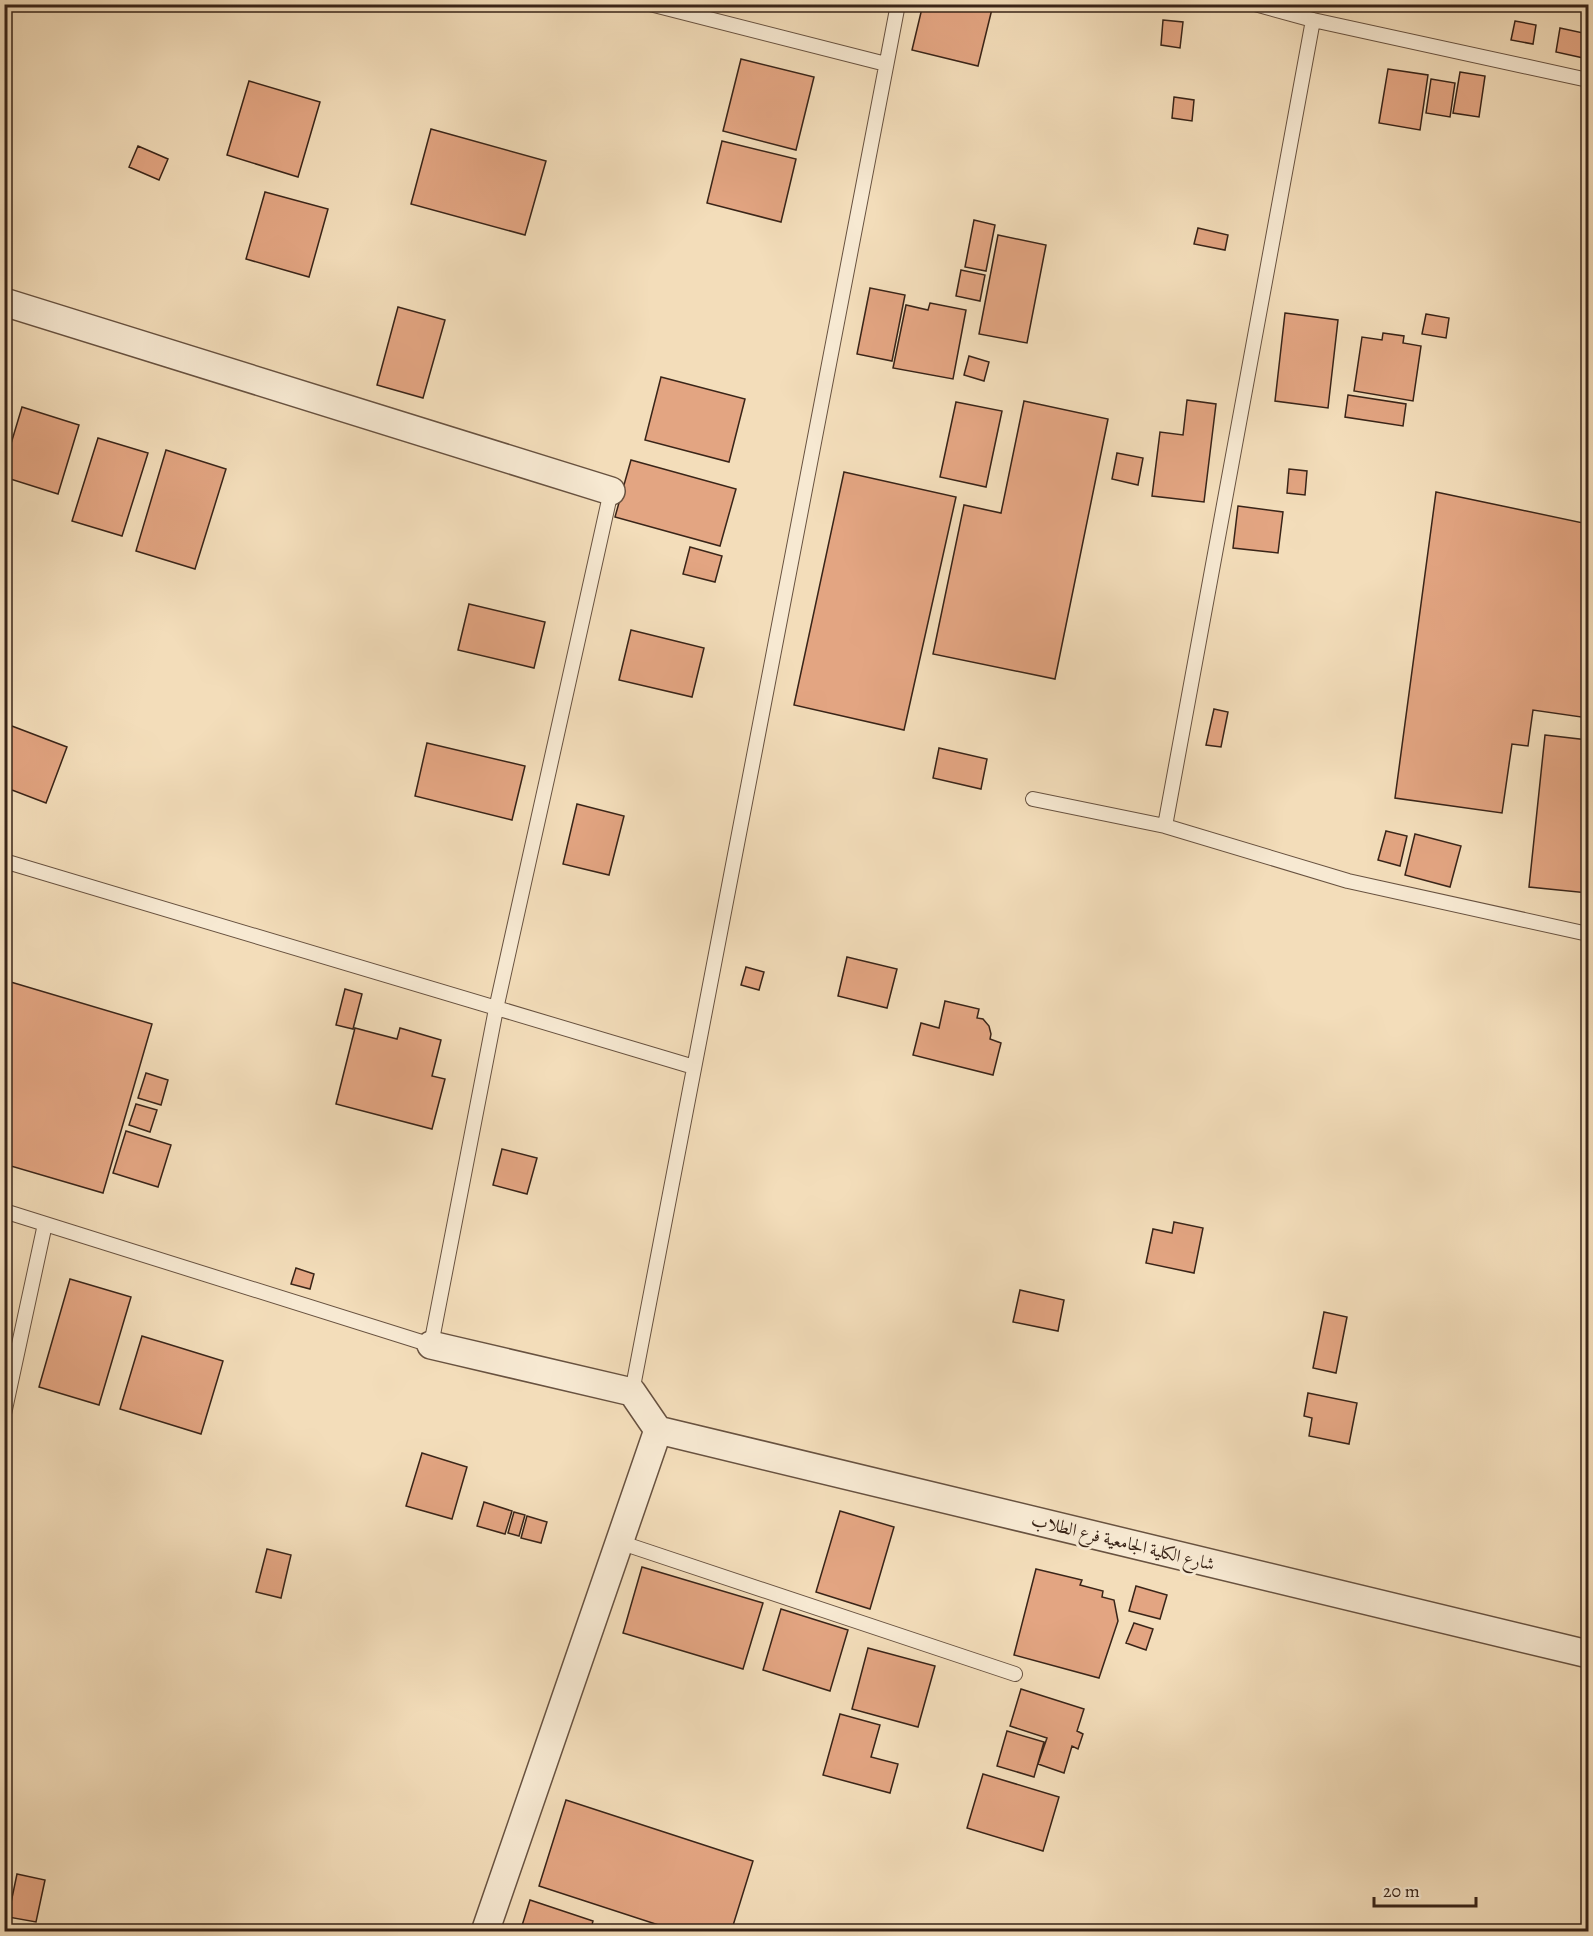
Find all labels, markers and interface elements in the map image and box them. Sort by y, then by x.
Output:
street label: شارع الكلية الجامعية فرع الطلاب [1028,1508,1217,1579]
scale bar [1374,1870,1476,1908]
text: 20 m [1383,1879,1420,1903]

